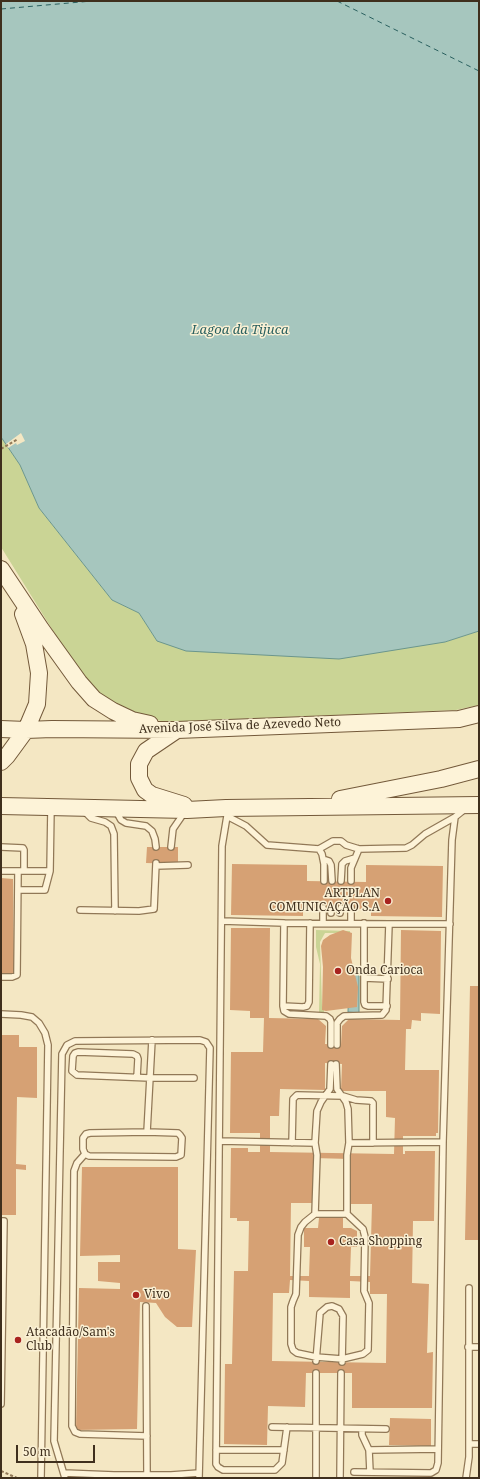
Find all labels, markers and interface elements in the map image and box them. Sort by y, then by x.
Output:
water label: Lagoa da Tijuca [191,322,289,338]
street label: Avenida José Silva de Azevedo Neto [139,715,341,737]
place label: ARTPLAN COMUNICAÇÃO S.A [269,887,380,915]
marker: ARTPLAN COMUNICAÇÃO S.A [383,896,393,906]
place label: Onda Carioca [346,964,423,978]
marker: Onda Carioca [333,966,343,976]
place label: Casa Shopping [339,1235,422,1249]
marker: Casa Shopping [326,1237,336,1247]
place label: Vivo [144,1288,170,1302]
marker: Vivo [131,1290,141,1300]
place label: Atacadão/Sam's Club [26,1326,115,1354]
marker: Atacadão/Sam's Club [13,1335,23,1345]
scale bar [18,1437,97,1463]
text: 50 m [23,1443,51,1460]

